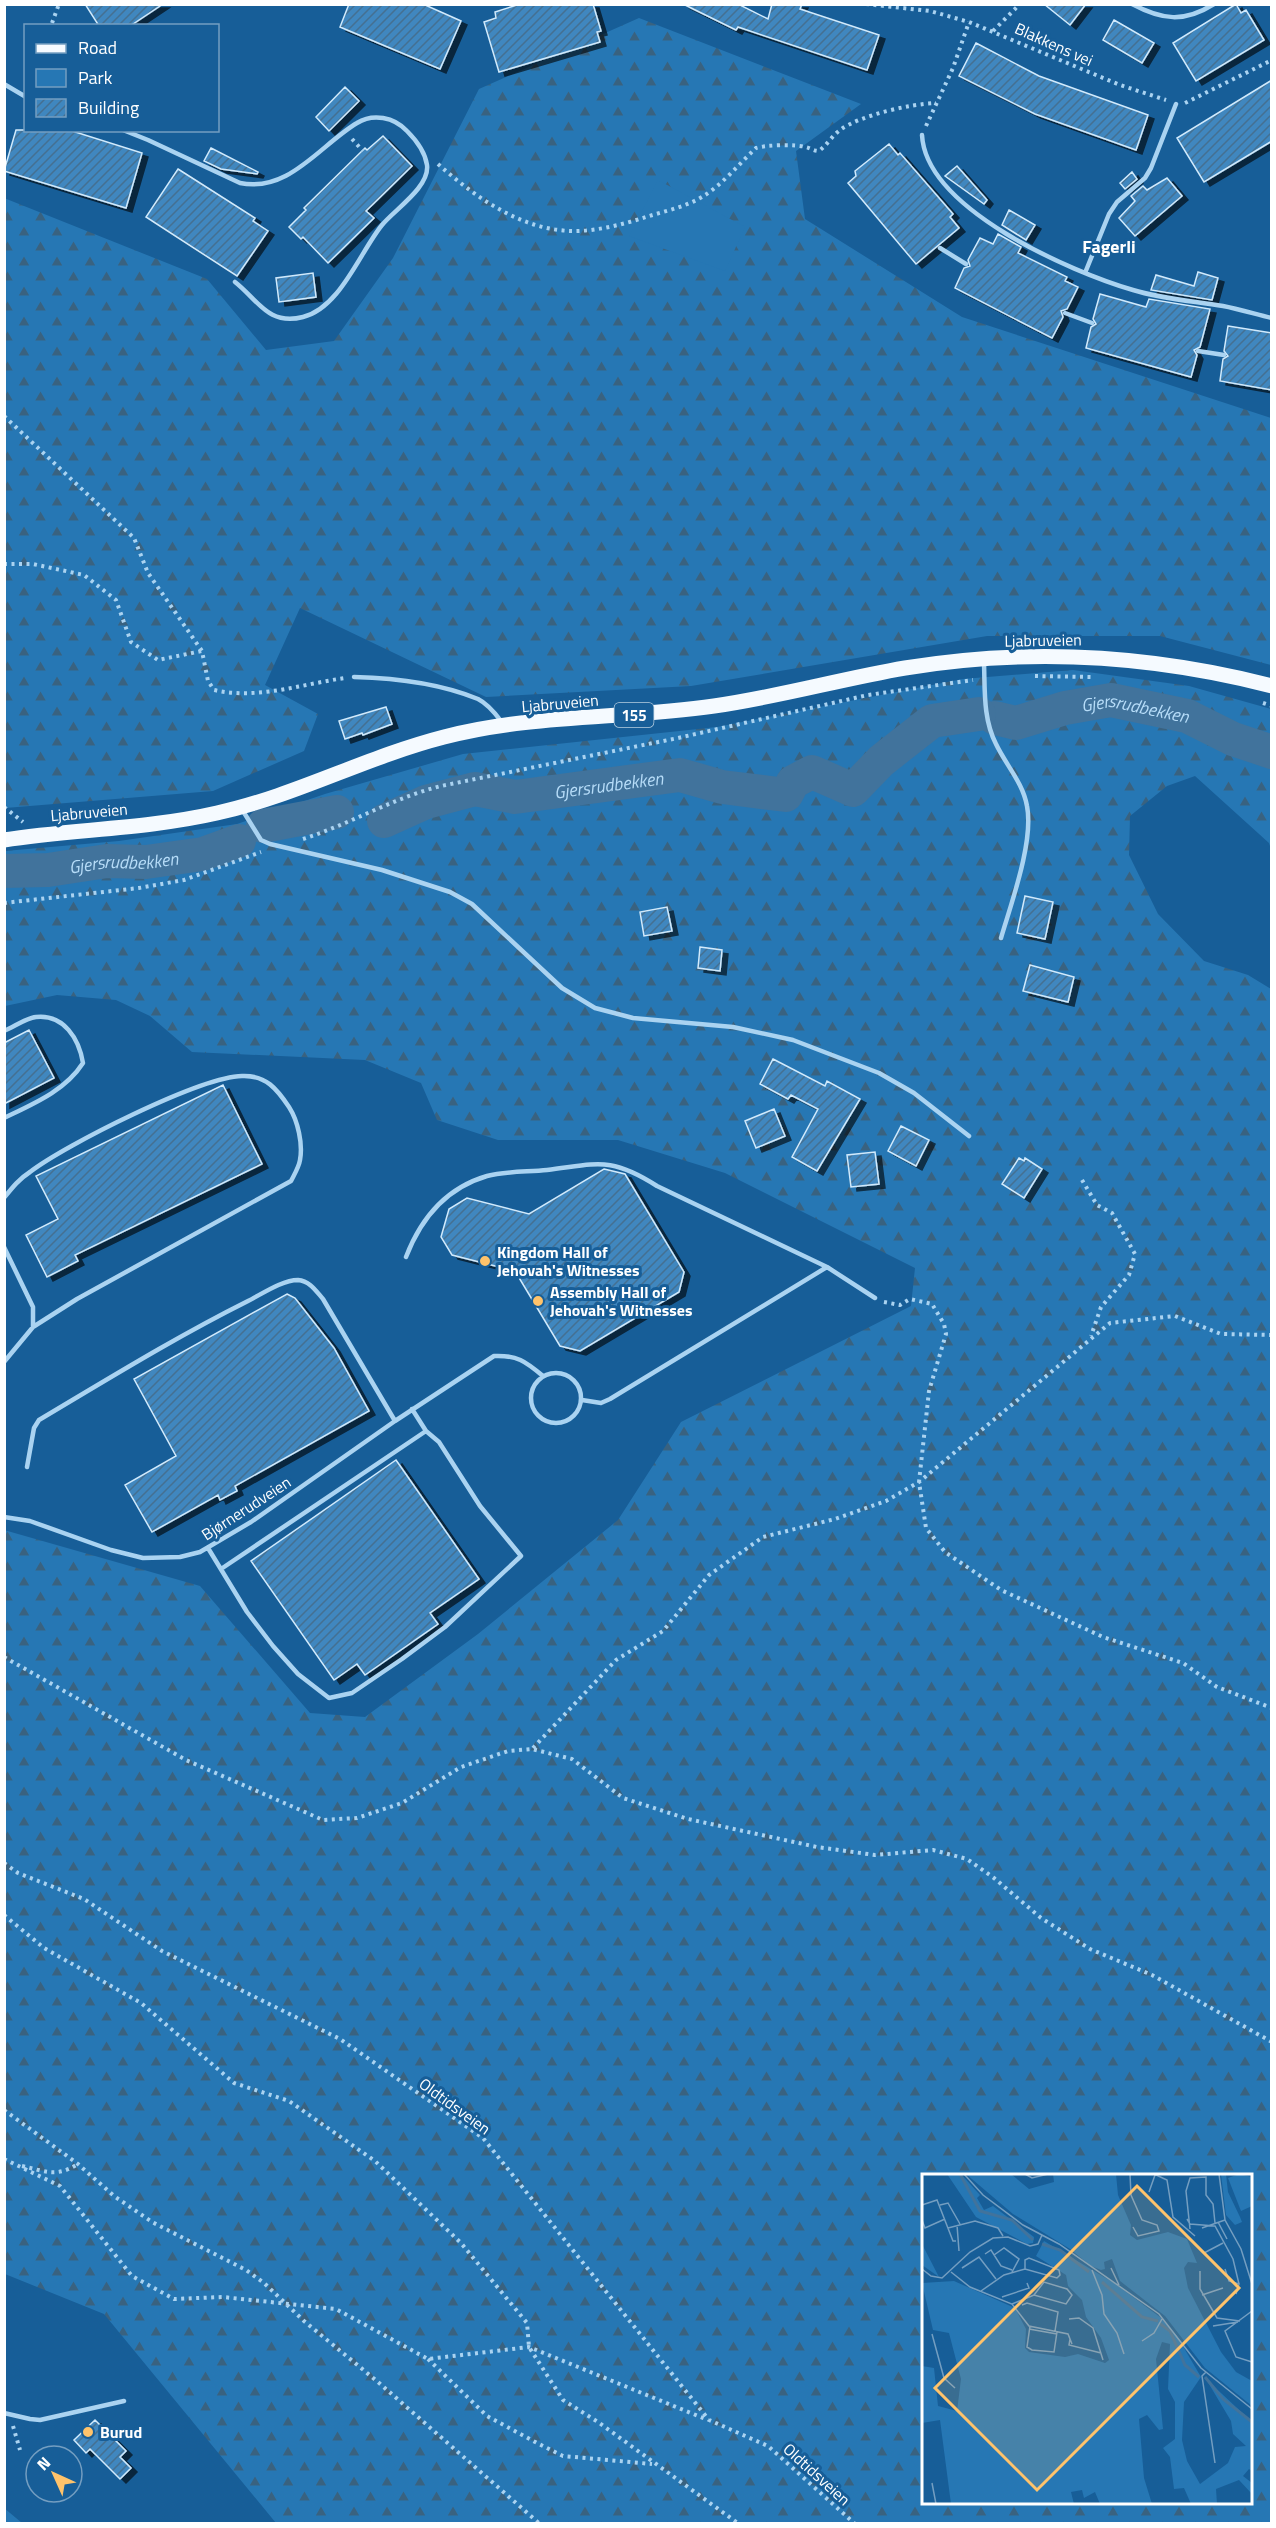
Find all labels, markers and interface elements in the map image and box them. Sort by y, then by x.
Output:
street label: Blakkens vei [1011,16,1097,72]
legend [24,24,219,132]
text: Road [78,34,117,61]
text: Park [78,64,113,91]
text: Building [78,94,139,121]
district label: Fagerli [1082,233,1136,260]
street label: Ljabruveien [1004,627,1082,653]
water label: Gjersrudbekken [1079,686,1192,730]
street label: Ljabruveien [520,688,600,718]
road number: 155 [614,703,654,727]
water label: Gjersrudbekken [552,764,666,805]
street label: Ljabruveien [49,797,129,827]
water label: Gjersrudbekken [67,844,181,880]
place label: Kingdom Hall of Jehovah's Witnesses [497,1240,639,1282]
marker: Kingdom Hall of Jehovah's Witnesses [478,1254,492,1268]
place label: Assembly Hall of Jehovah's Witnesses [550,1280,692,1322]
marker: Assembly Hall of Jehovah's Witnesses [531,1294,545,1308]
street label: Bjørnerudveien [197,1470,295,1546]
street label: Oldtidsveien [414,2072,496,2140]
inset map [922,2174,1252,2504]
place label: Burud [100,2420,142,2444]
marker: Burud [81,2425,95,2439]
street label: Oldtidsveien [778,2437,856,2511]
north arrow [24,2444,84,2504]
text: N [31,2451,56,2476]

